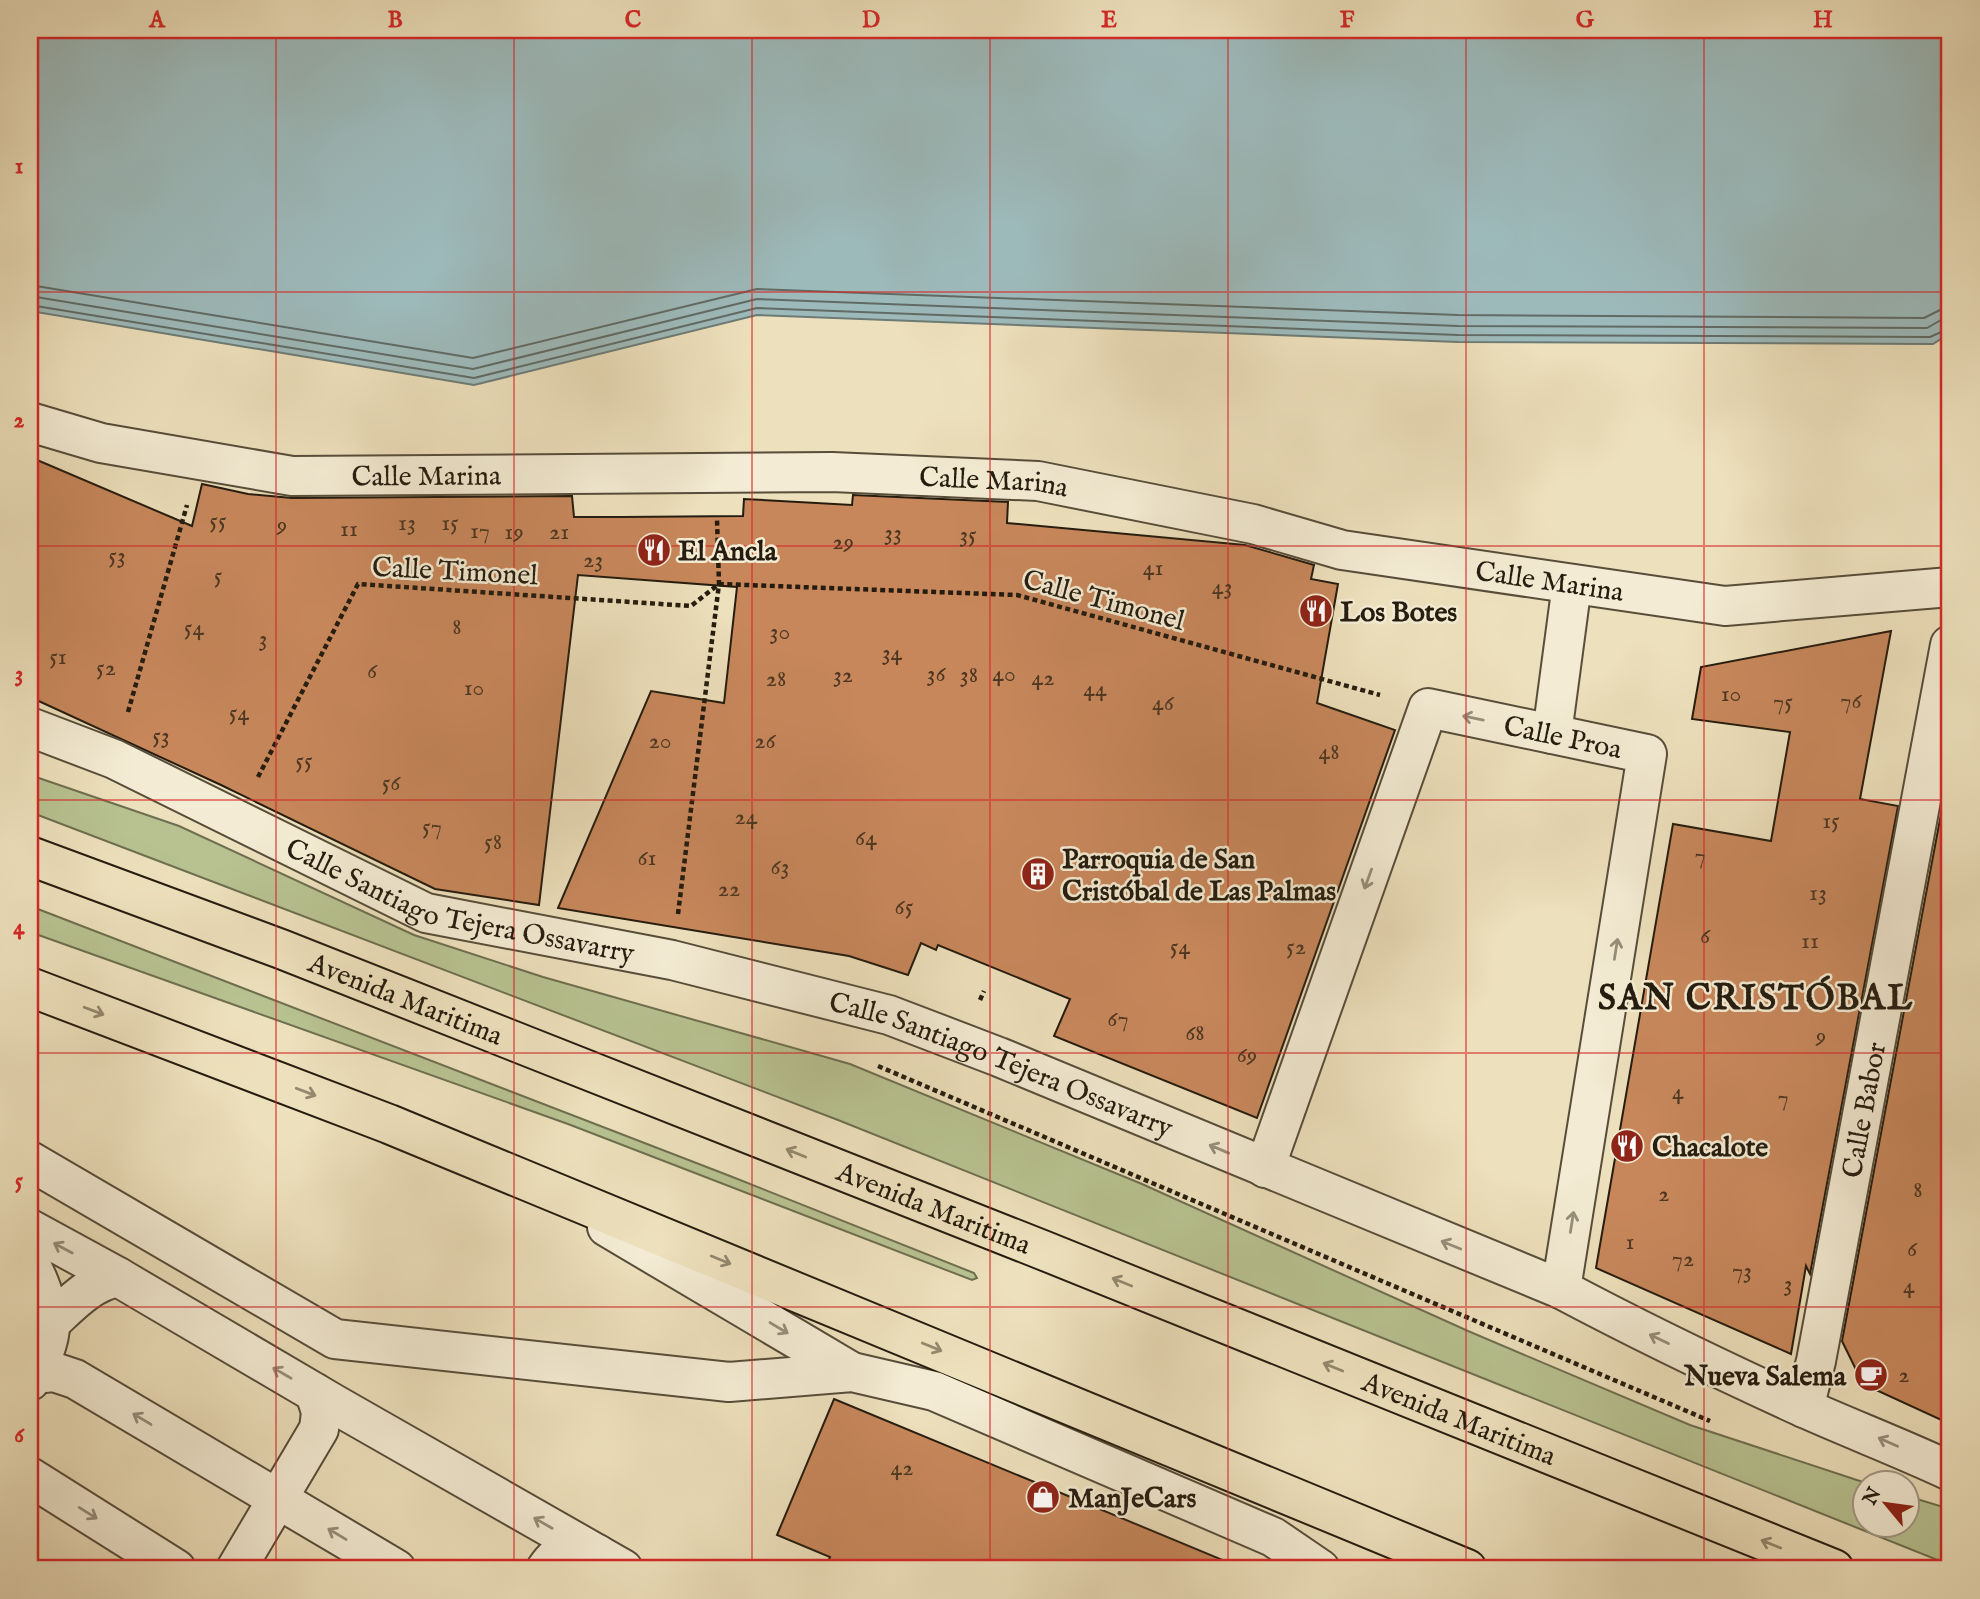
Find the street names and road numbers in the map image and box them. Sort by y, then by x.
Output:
street label: Calle Marina [351,459,502,496]
street label: Calle Marina [918,461,1072,507]
street label: Calle Timonel [371,551,539,594]
street label: Calle Marina [1473,555,1627,611]
street label: Calle Timonel [1019,563,1188,640]
street label: Calle Proa [1500,709,1626,768]
street label: Calle Santiago Tejera Ossavarry [279,832,637,972]
street label: Avenida Maritima [302,946,508,1055]
street label: Calle Santiago Tejera Ossavarry [825,985,1178,1147]
street label: Calle Babor [1836,1040,1895,1181]
street label: Avenida Maritima [830,1155,1036,1264]
street label: Avenida Maritima [1355,1365,1561,1475]

